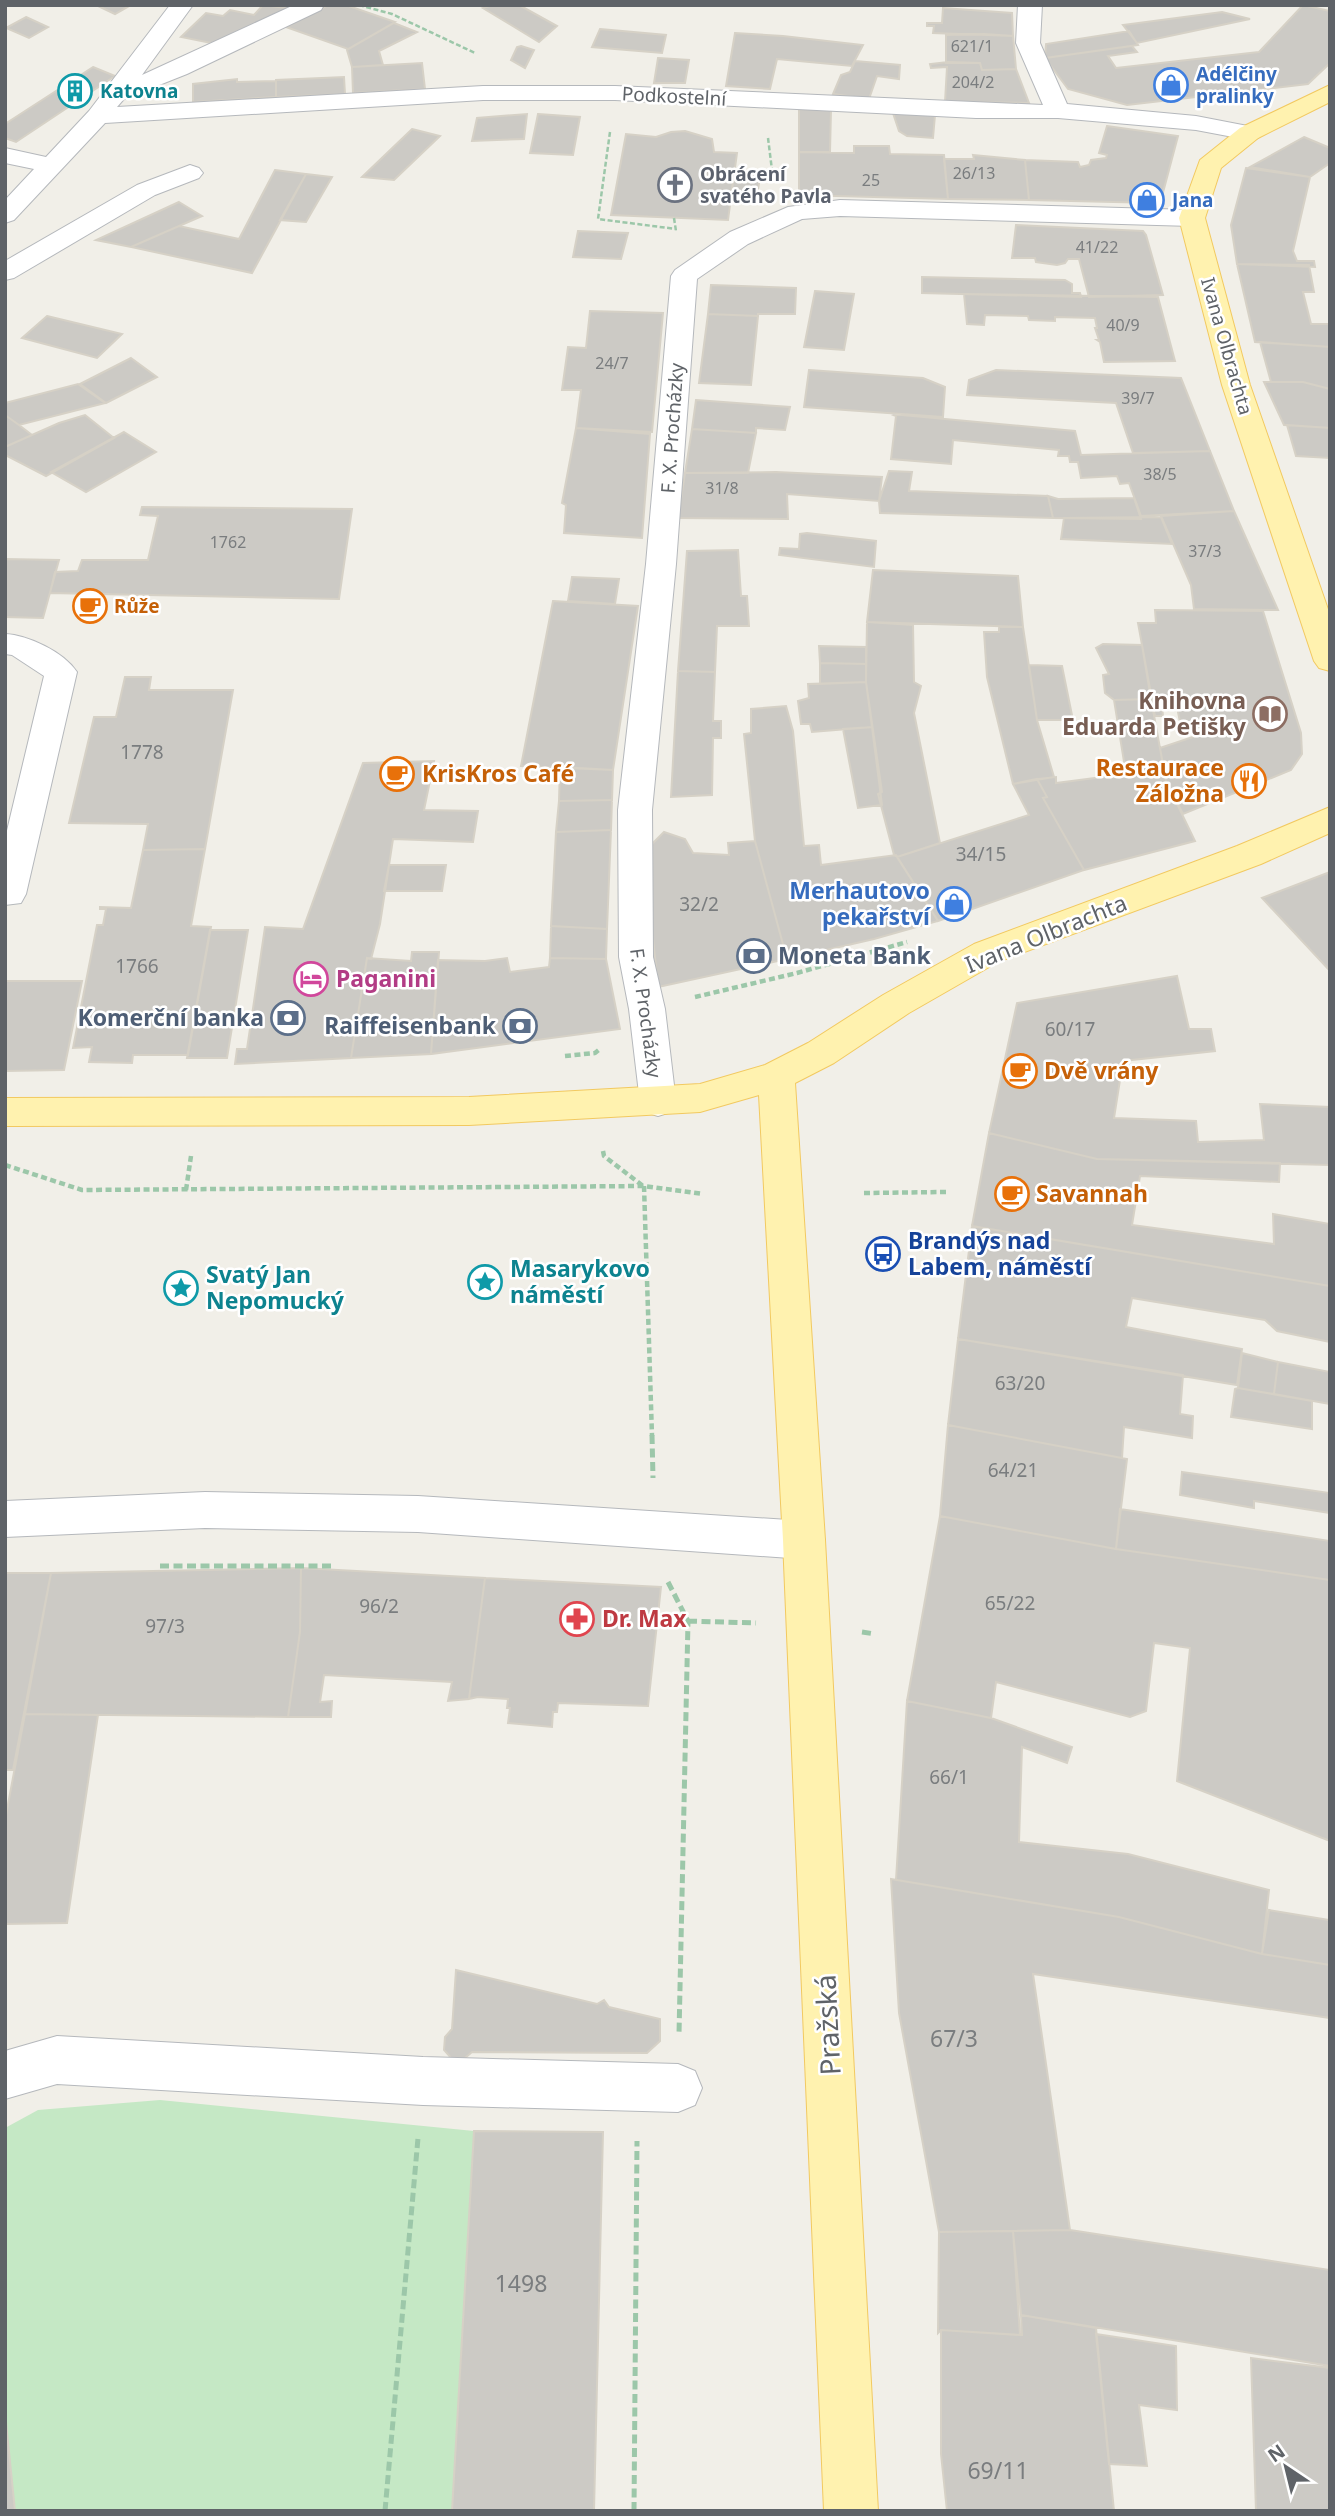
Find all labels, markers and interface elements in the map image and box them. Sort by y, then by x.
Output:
house number: 621/1 [951,35,993,57]
place label: Adélčiny pralinky [1196,61,1277,109]
shop icon: Adélčiny pralinky [1152,66,1190,104]
house number: 204/2 [952,71,994,93]
building icon: Katovna [56,72,94,110]
place label: Katovna [100,78,178,104]
street label: Podkostelní [621,80,728,112]
place label: Obrácení svatého Pavla [700,161,832,209]
house number: 26/13 [953,162,995,184]
church icon: Obrácení svatého Pavla [656,166,694,204]
house number: 25 [862,169,880,191]
shop icon: Jana [1128,181,1166,219]
place label: Jana [1170,187,1213,213]
house number: 41/22 [1076,236,1118,258]
street label: Ivana Olbrachta [1195,274,1259,418]
house number: 40/9 [1106,314,1140,336]
house number: 24/7 [595,352,629,374]
street label: F. X. Procházky [654,362,690,494]
house number: 39/7 [1121,387,1155,409]
house number: 38/5 [1143,463,1177,485]
house number: 31/8 [705,477,739,499]
house number: 1762 [210,531,246,553]
house number: 37/3 [1188,540,1222,562]
cafe icon: Růže [71,587,109,625]
place label: Růže [114,593,160,619]
place label: Knihovna Eduarda Petišky [1062,684,1247,742]
library icon: Knihovna Eduarda Petišky [1251,695,1289,733]
house number: 1778 [120,739,164,765]
place label: Restaurace Záložna [1096,751,1224,809]
cafe icon: KrisKros Café [378,755,416,793]
place label: KrisKros Café [422,757,574,789]
restaurant icon: Restaurace Záložna [1230,762,1268,800]
house number: 34/15 [956,841,1006,867]
place label: Merhautovo pekařství [789,874,932,932]
shop icon: Merhautovo pekařství [935,885,973,923]
street label: Ivana Olbrachta [960,886,1131,980]
house number: 32/2 [679,891,719,917]
bank icon: Moneta Bank [735,937,773,975]
place label: Moneta Bank [778,939,932,971]
street label: F. X. Procházky [624,946,668,1080]
house number: 1766 [115,953,159,979]
hotel icon: Paganini [292,960,330,998]
place label: Paganini [336,962,436,994]
bank icon: Komerční banka [269,999,307,1037]
place label: Komerční banka [77,1001,264,1033]
bank icon: Raiffeisenbank [501,1007,539,1045]
place label: Raiffeisenbank [324,1009,497,1041]
house number: 60/17 [1045,1016,1095,1042]
cafe icon: Dvě vrány [1001,1052,1039,1090]
place label: Dvě vrány [1044,1054,1159,1086]
cafe icon: Savannah [993,1175,1031,1213]
place label: Savannah [1036,1177,1148,1209]
place label: Brandýs nad Labem, náměstí [908,1224,1093,1282]
bus stop icon: Brandýs nad Labem, náměstí [864,1235,902,1273]
place label: Masarykovo náměstí [510,1252,650,1310]
place label: Svatý Jan Nepomucký [206,1258,345,1316]
place icon: Masarykovo náměstí [466,1263,504,1301]
place icon: Svatý Jan Nepomucký [162,1269,200,1307]
house number: 63/20 [995,1370,1045,1396]
house number: 64/21 [988,1457,1038,1483]
house number: 65/22 [985,1590,1035,1616]
house number: 96/2 [359,1593,399,1619]
pharmacy icon: Dr. Max [558,1600,596,1638]
place label: Dr. Max [602,1602,687,1634]
house number: 97/3 [145,1613,185,1639]
house number: 66/1 [929,1764,969,1790]
street label: Pražská [805,1974,849,2076]
house number: 67/3 [930,2022,978,2054]
house number: 1498 [495,2267,547,2299]
north arrow [1251,2432,1321,2502]
text: N [1262,2438,1290,2468]
house number: 69/11 [967,2454,1029,2486]

